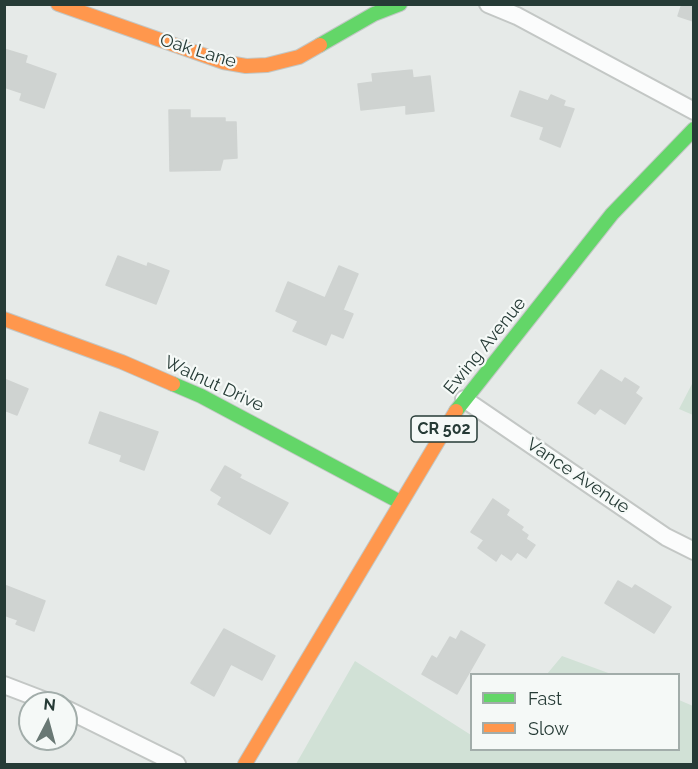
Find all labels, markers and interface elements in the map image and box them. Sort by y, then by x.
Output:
street label: Oak Lane [157,29,239,73]
street label: Ewing Avenue [439,293,531,399]
street label: Walnut Drive [161,352,267,416]
road number: CR 502 [411,416,477,442]
street label: Vance Avenue [522,434,634,518]
legend [470,673,680,751]
text: Fast [528,688,562,709]
north arrow [18,691,78,751]
text: N [43,695,57,715]
text: Slow [528,718,569,739]

